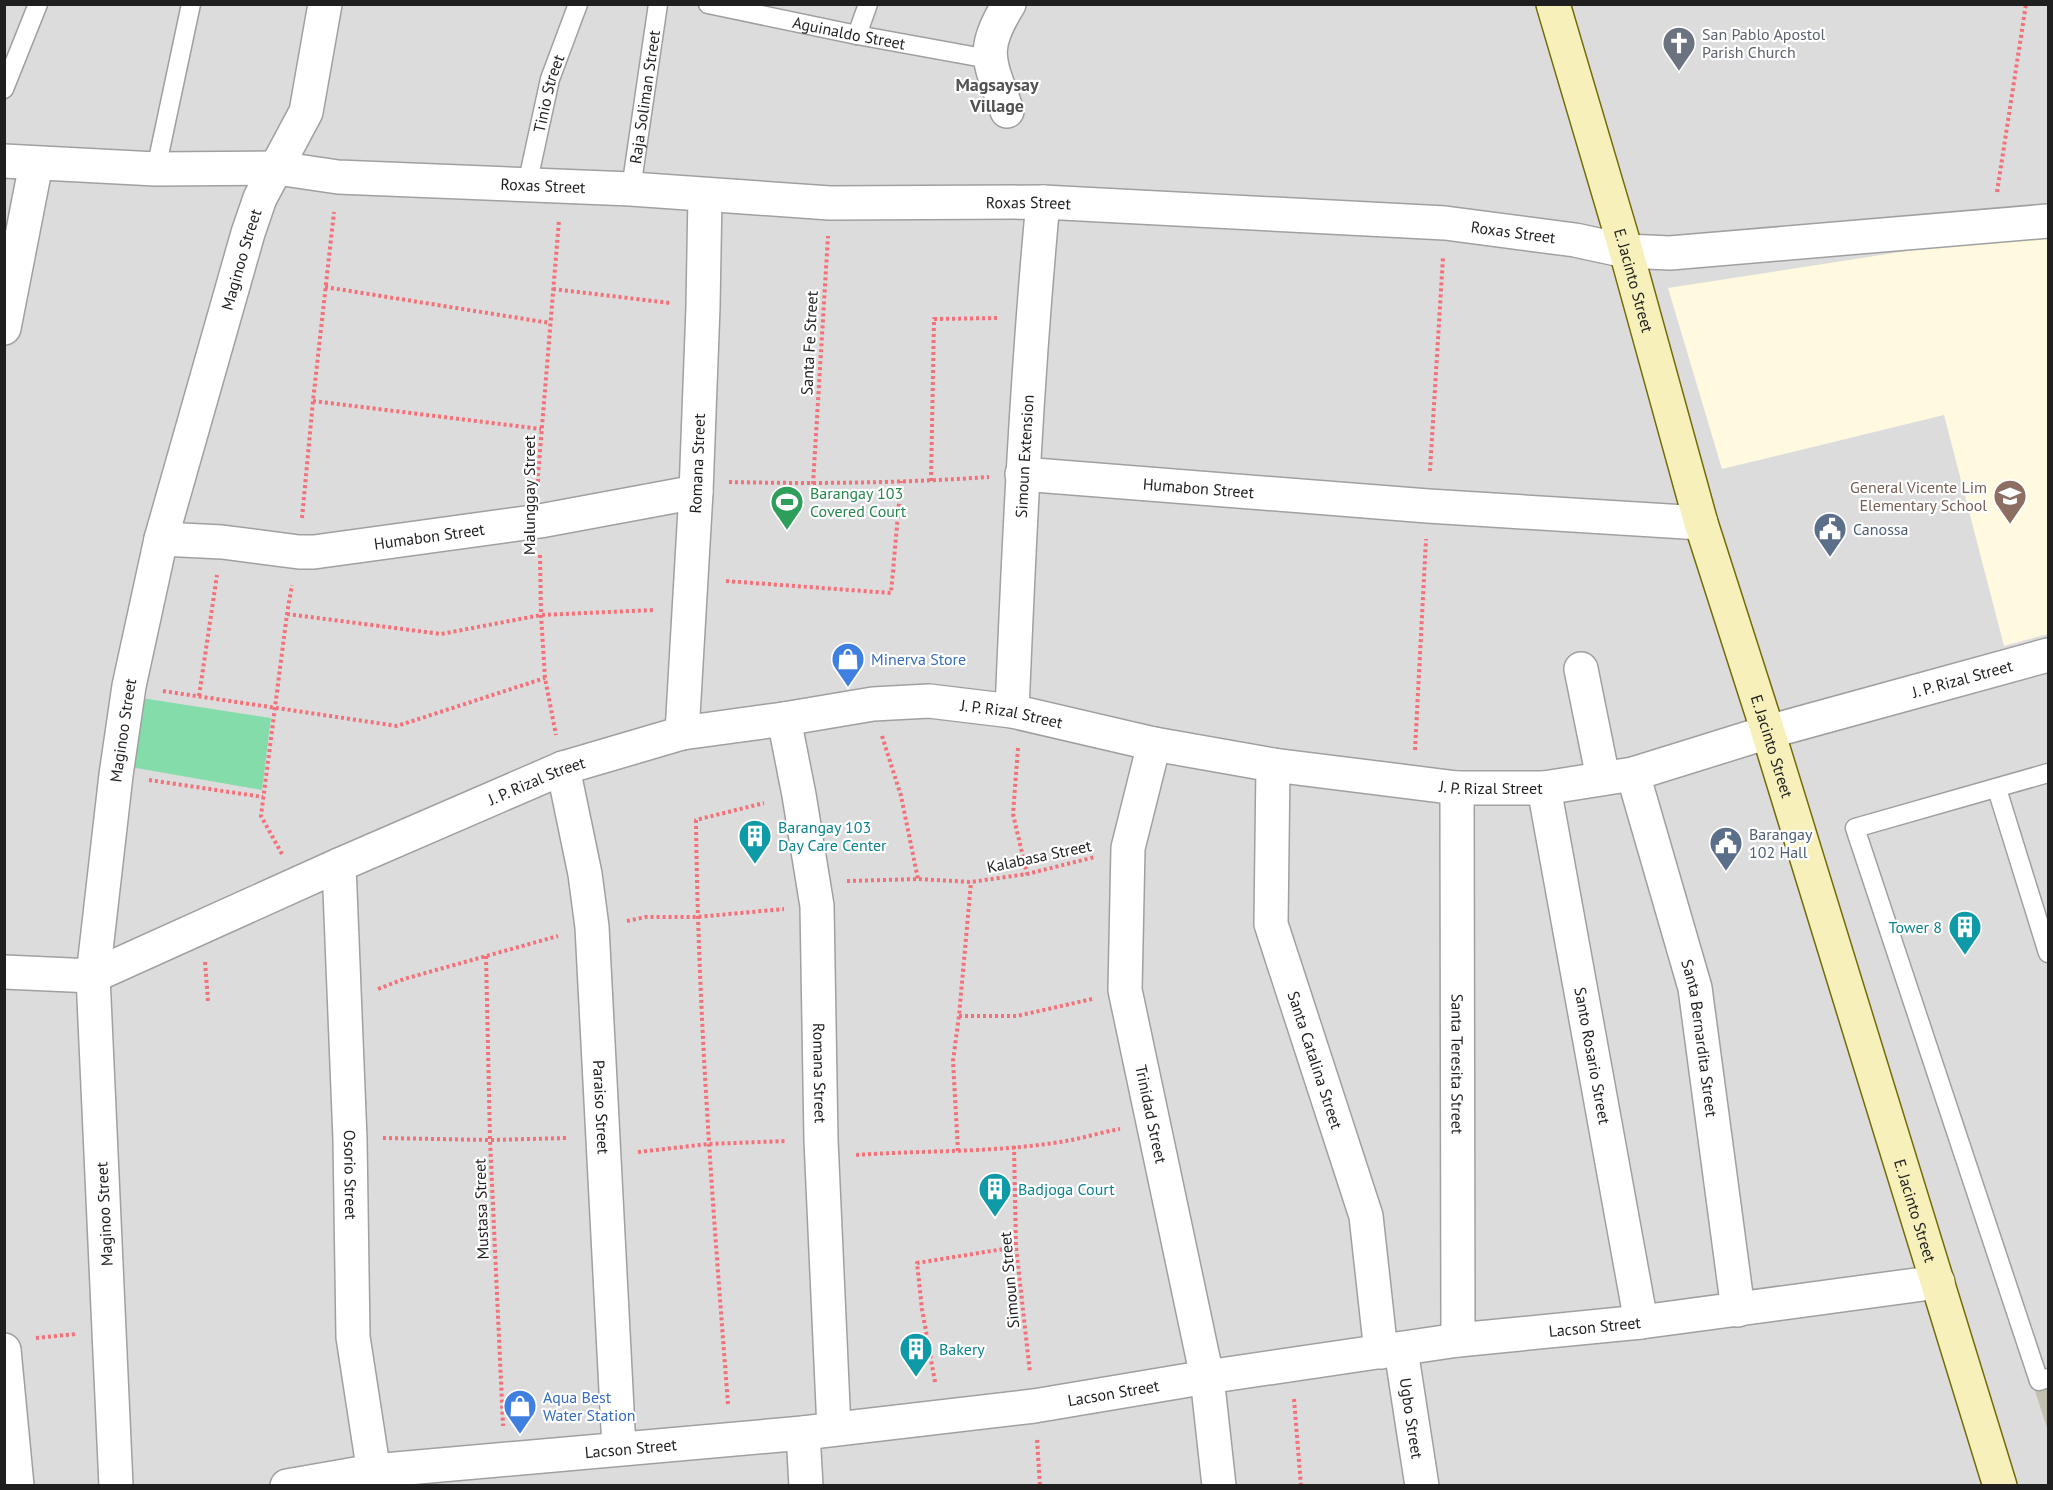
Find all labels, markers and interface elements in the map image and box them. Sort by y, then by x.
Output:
street label: Aguinaldo Street [791,12,908,54]
place label: San Pablo Apostol Parish Church [1702,24,1826,62]
church icon: San Pablo Apostol Parish Church [1661,25,1697,72]
street label: Raja Soliman Street [625,28,664,165]
street label: Tinio Street [529,51,569,134]
district label: Magsaysay Village [955,73,1039,117]
street label: Roxas Street [500,174,586,197]
street label: Roxas Street [986,192,1072,213]
street label: Maginoo Street [217,206,266,312]
street label: Roxas Street [1470,216,1557,247]
street label: E. Jacinto Street [1610,226,1658,335]
street label: Santa Fe Street [796,290,822,396]
street label: Simoun Extension [1011,394,1038,518]
street label: Romana Street [685,412,709,514]
street label: Malunggay Street [519,435,539,555]
street label: Humabon Street [1142,474,1255,502]
place label: General Vicente Lim Elementary School [1850,477,1987,515]
school or university icon: General Vicente Lim Elementary School [1992,478,2028,525]
place label: Barangay 103 Covered Court [810,483,907,521]
sports icon: Barangay 103 Covered Court [769,484,805,531]
public building icon: Canossa [1812,511,1848,558]
street label: Humabon Street [373,519,486,554]
place label: Canossa [1853,519,1909,539]
shop icon: Minerva Store [830,641,866,688]
place label: Minerva Store [871,649,966,669]
street label: J. P. Rizal Street [1909,655,2015,702]
street label: Maginoo Street [105,676,140,783]
street label: E. Jacinto Street [1747,692,1798,801]
street label: J. P. Rizal Street [959,695,1065,733]
street label: J. P. Rizal Street [484,752,588,810]
street label: J. P. Rizal Street [1437,776,1543,798]
place label: Barangay 103 Day Care Center [778,817,887,855]
building icon: Barangay 103 Day Care Center [737,818,773,865]
place label: Barangay 102 Hall [1749,824,1813,862]
public building icon: Barangay 102 Hall [1708,825,1744,872]
street label: Kalabasa Street [985,835,1094,877]
building icon: Tower 8 [1947,909,1983,956]
place label: Tower 8 [1889,917,1942,937]
street label: Santa Bernardita Street [1677,957,1722,1119]
street label: Santo Rosario Street [1570,986,1615,1126]
street label: Santa Catalina Street [1283,988,1347,1132]
street label: Santa Teresita Street [1447,994,1468,1135]
street label: Romana Street [809,1023,831,1124]
street label: Paraiso Street [589,1059,614,1155]
street label: Trinidad Street [1131,1063,1172,1166]
street label: Osorio Street [340,1129,361,1220]
street label: E. Jacinto Street [1890,1157,1941,1265]
street label: Mustasa Street [469,1158,493,1260]
street label: Maginoo Street [91,1161,117,1267]
building icon: Badjoga Court [977,1171,1013,1218]
place label: Badjoga Court [1018,1179,1115,1199]
street label: Simoun Street [995,1230,1023,1329]
street label: Lacson Street [1548,1312,1642,1341]
building icon: Bakery [898,1331,934,1378]
place label: Bakery [939,1339,985,1359]
street label: Lacson Street [1066,1375,1161,1410]
street label: Ugbo Street [1395,1376,1428,1461]
place label: Aqua Best Water Station [543,1387,636,1425]
shop icon: Aqua Best Water Station [502,1388,538,1435]
street label: Lacson Street [584,1434,678,1462]

